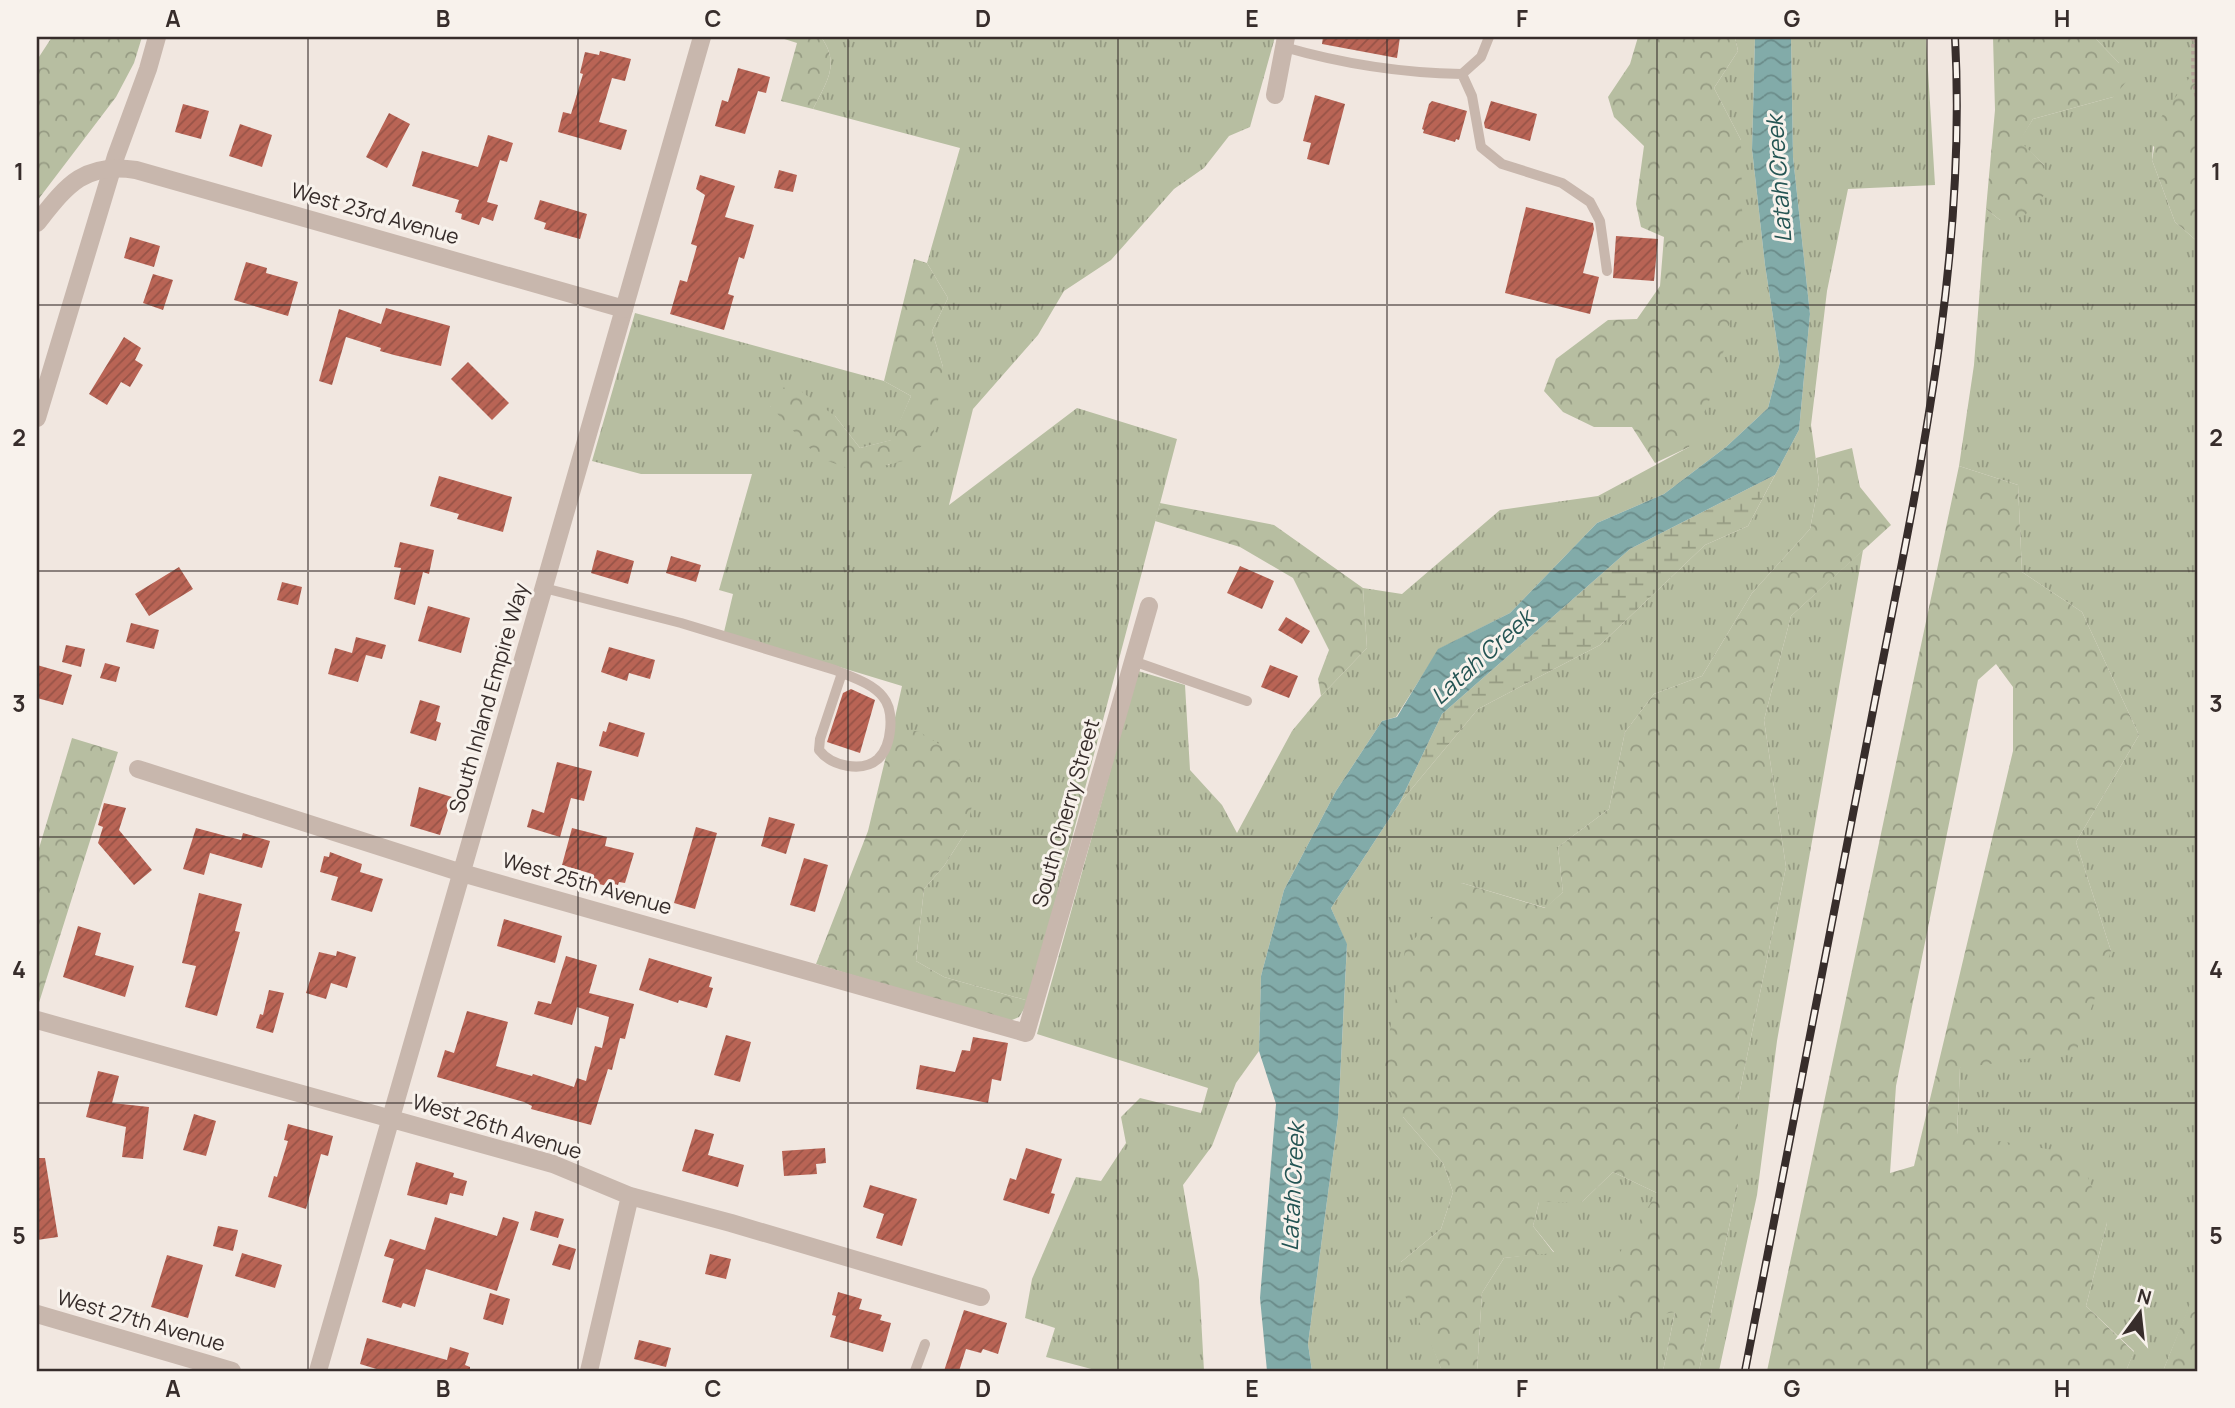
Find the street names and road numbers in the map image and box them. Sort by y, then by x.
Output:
street label: West 23rd Avenue [288,176,463,250]
street label: South Inland Empire Way [442,580,534,816]
street label: South Cherry Street [1025,715,1105,910]
street label: West 25th Avenue [499,845,675,921]
street label: West 26th Avenue [409,1087,586,1165]
street label: West 27th Avenue [54,1283,229,1357]

